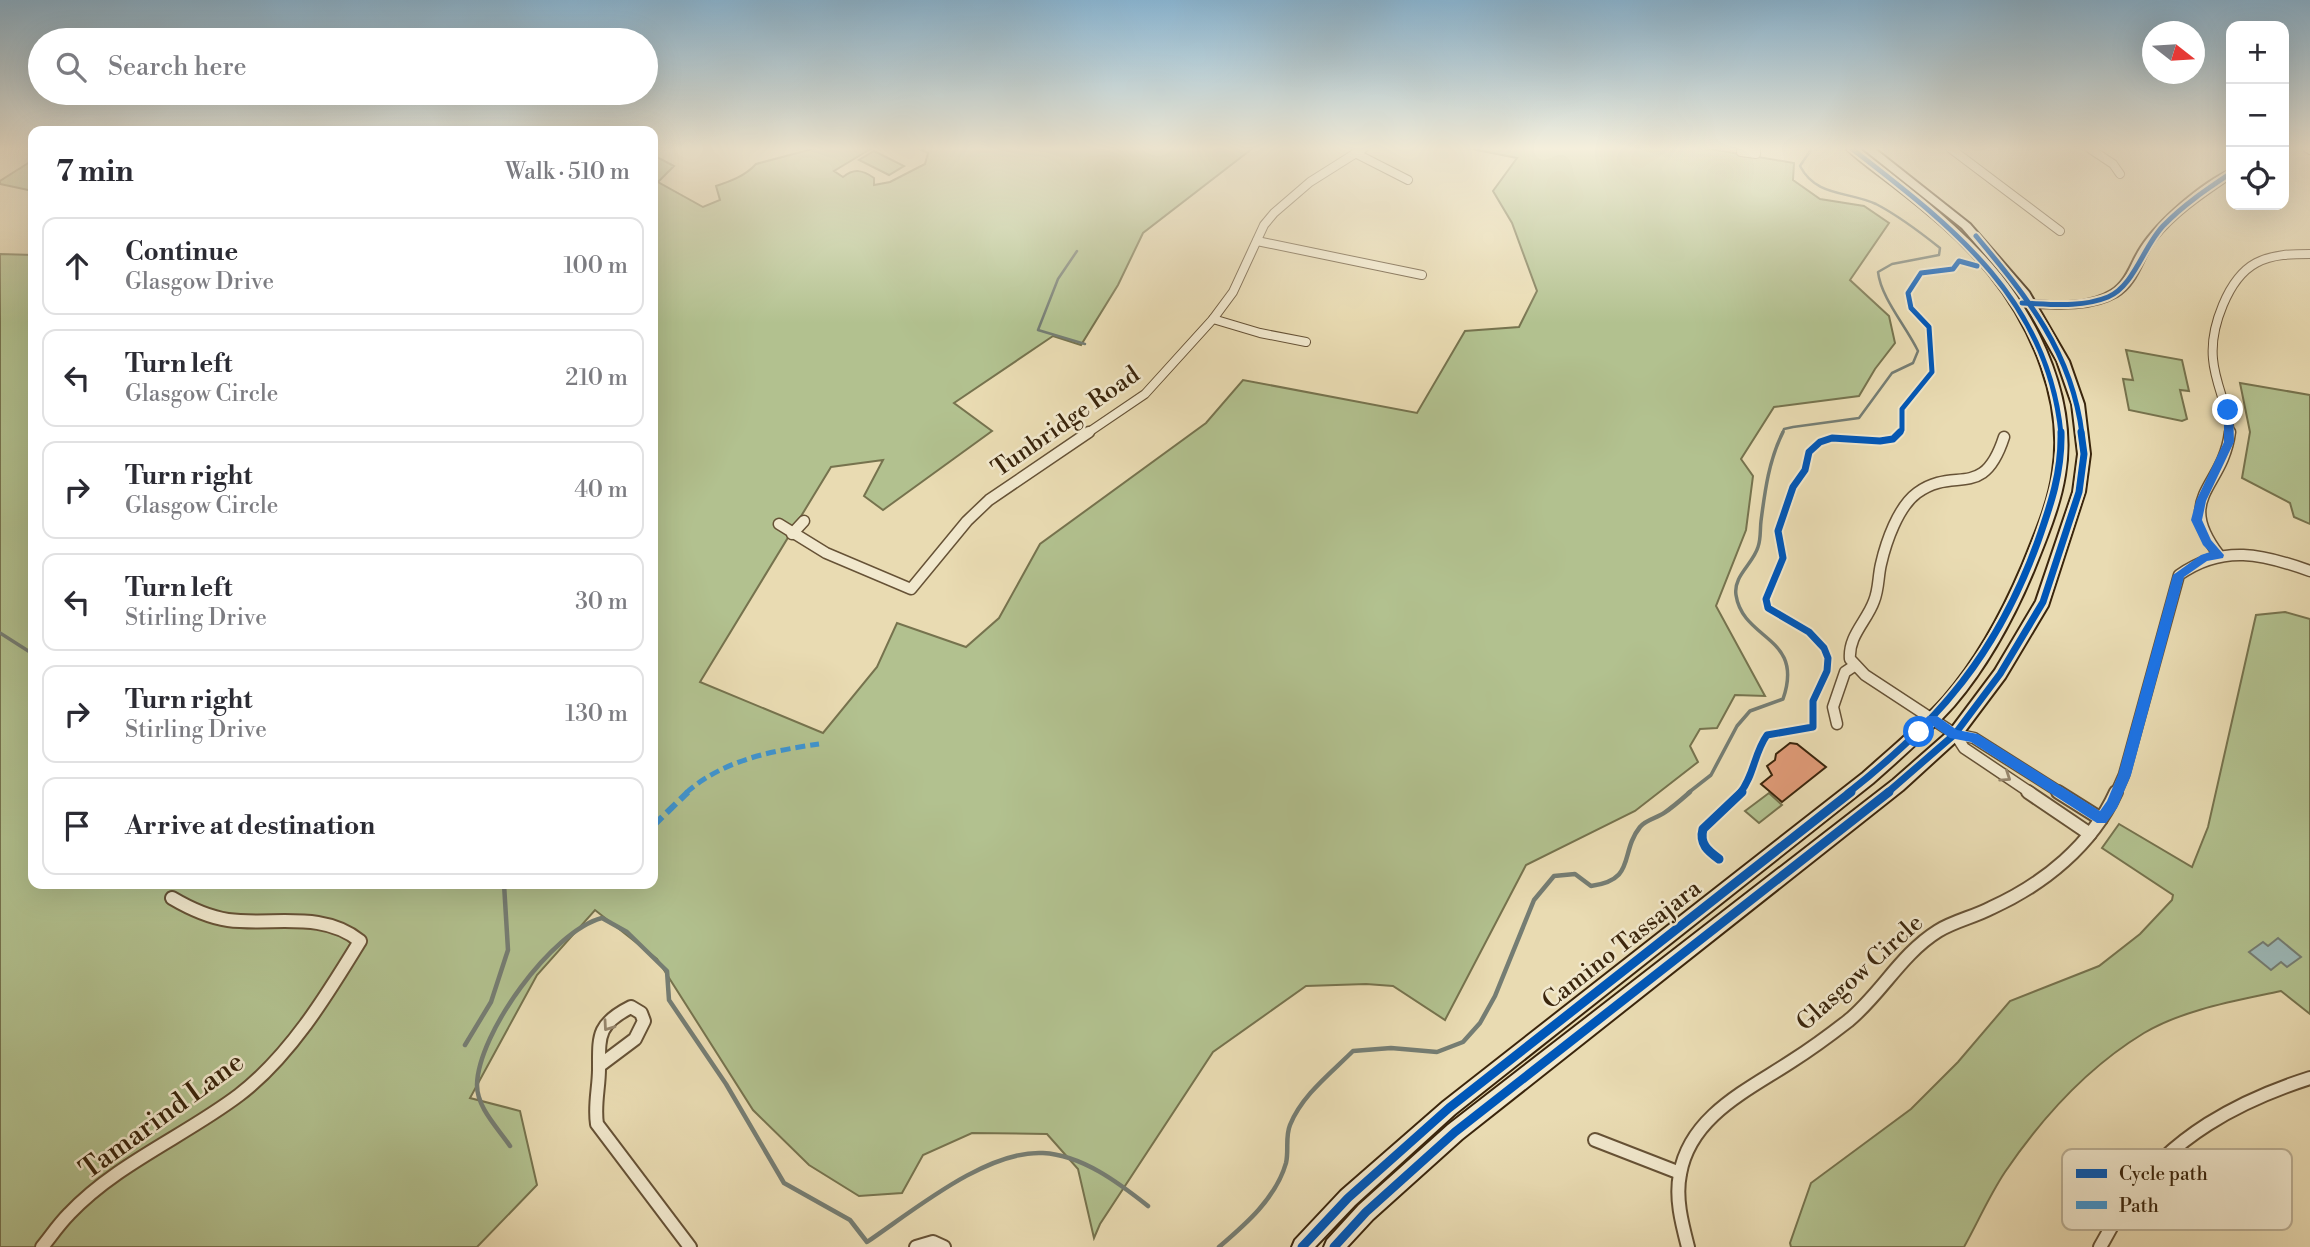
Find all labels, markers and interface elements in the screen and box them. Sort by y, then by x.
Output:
north arrow [2142,21,2205,84]
map controls [2226,21,2289,210]
button: + [2226,21,2289,84]
search box [28,28,658,105]
icon: search [52,48,90,86]
text: Search here [108,51,247,83]
button: − [2226,84,2289,147]
button: locate [2226,147,2289,210]
text: 7 min [56,153,134,191]
text: Walk · 510 m [505,158,630,186]
text: Continue [125,236,238,268]
icon: ahead [58,247,96,285]
text: 100 m [563,252,628,280]
text: Glasgow Drive [125,268,274,296]
text: Turn left [125,348,233,380]
icon: left [58,359,96,397]
street label: Tunbridge Road [986,360,1146,484]
text: 210 m [565,364,628,392]
text: Glasgow Circle [125,380,278,408]
route end [2212,394,2243,425]
text: Turn right [125,460,253,492]
icon: right [58,471,96,509]
text: 40 m [574,476,628,504]
text: Glasgow Circle [125,492,278,520]
text: Turn left [125,572,233,604]
icon: left [58,583,96,621]
text: 30 m [575,588,628,616]
text: Stirling Drive [125,604,267,632]
text: Turn right [125,684,253,716]
icon: right [58,695,96,733]
text: 130 m [565,700,628,728]
text: Stirling Drive [125,716,267,744]
route start [1903,716,1934,747]
one-way arrow [1998,769,2011,781]
icon: arrive [58,807,96,845]
text: Arrive at destination [125,810,375,842]
street label: Camino Tassajara [1537,873,1708,1016]
street label: Glasgow Circle [1790,908,1930,1038]
one-way arrow [604,1018,616,1031]
street label: Tamarind Lane [73,1045,251,1187]
legend [2062,1149,2292,1230]
text: Cycle path [2119,1162,2208,1186]
text: Path [2119,1194,2159,1218]

